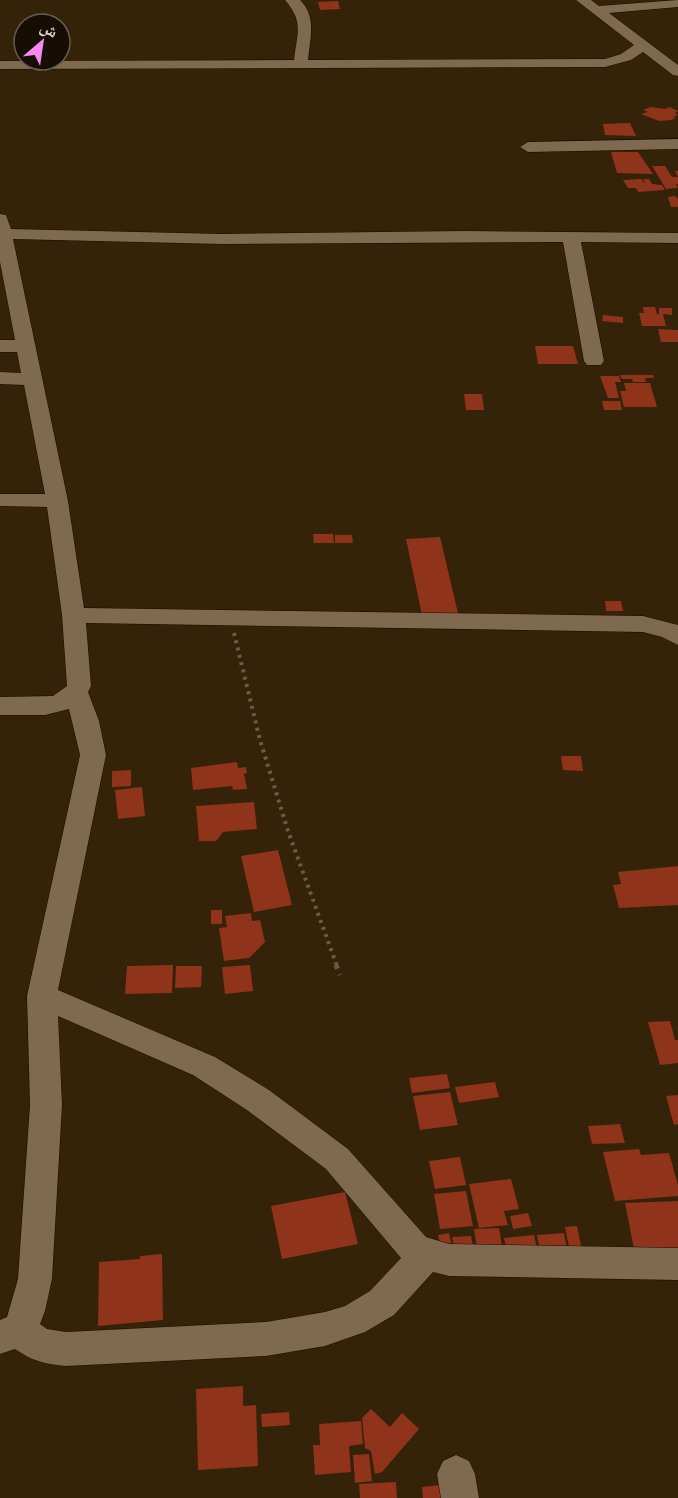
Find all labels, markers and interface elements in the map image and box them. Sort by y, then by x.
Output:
north arrow [12,12,72,72]
text: ش [37,16,62,42]

